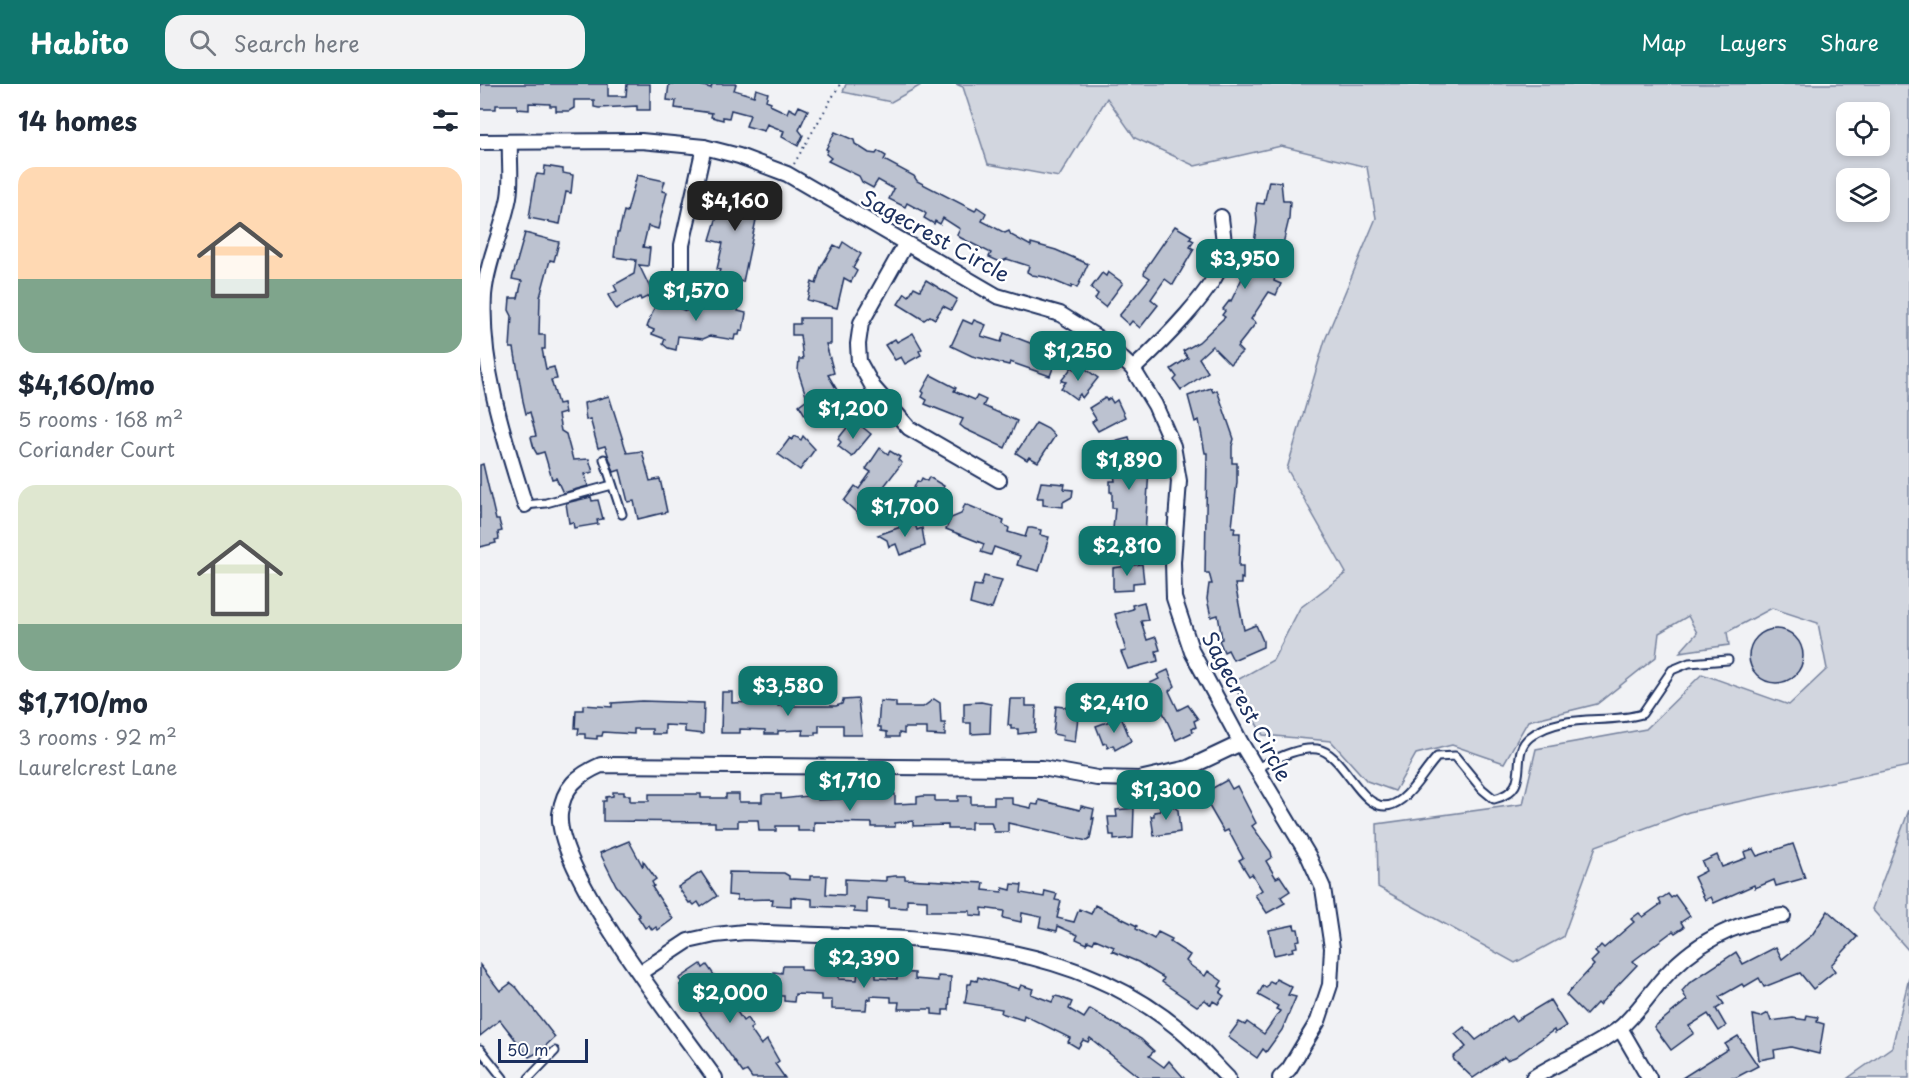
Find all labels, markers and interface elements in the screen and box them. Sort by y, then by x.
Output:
search box [165,15,585,69]
text: Habito [30,21,129,64]
icon: search [186,26,219,59]
text: Search here [234,26,360,59]
text: Map [1642,26,1686,58]
text: Layers [1719,26,1787,58]
text: Share [1820,26,1879,58]
text: 14 homes [18,101,137,140]
map controls [1836,102,1890,222]
button: locate [1836,102,1890,156]
icon: filters [429,104,462,137]
button: layers [1836,168,1890,222]
pin: $4,160 [686,181,784,232]
street label: Sagecrest Circle [856,181,1016,289]
text: $4,160 [701,185,769,215]
icon: home [186,206,294,314]
pin: $3,950 [1196,239,1294,290]
text: $3,950 [1210,243,1280,273]
pin: $1,570 [647,271,745,322]
text: $1,570 [663,275,729,305]
pin: $1,250 [1029,331,1127,382]
text: $1,250 [1044,335,1112,365]
text: $4,160/mo [18,365,154,404]
pin: $1,200 [804,389,902,440]
text: $1,200 [818,393,888,423]
text: 5 rooms · 168 m² [18,404,183,434]
text: Coriander Court [18,434,175,464]
pin: $1,890 [1080,440,1178,491]
text: $1,890 [1096,444,1162,474]
pin: $1,700 [856,487,954,538]
text: $1,700 [871,491,939,521]
icon: home [186,524,294,632]
pin: $2,810 [1078,526,1176,577]
text: $2,810 [1093,530,1161,560]
street label: Sagecrest Circle [1195,625,1301,787]
pin: $3,580 [739,666,837,717]
text: $3,580 [752,670,824,700]
text: $1,710/mo [18,683,148,722]
pin: $2,410 [1065,683,1163,734]
text: $2,410 [1080,687,1148,717]
text: 3 rooms · 92 m² [18,722,177,752]
text: Laurelcrest Lane [18,752,177,782]
pin: $1,710 [801,761,899,812]
text: $1,710 [819,765,881,795]
pin: $1,300 [1117,770,1215,821]
text: $1,300 [1131,774,1201,804]
pin: $2,390 [815,938,913,989]
text: $2,390 [828,942,900,972]
pin: $2,000 [681,973,779,1024]
text: $2,000 [692,977,768,1007]
scale bar [498,1036,588,1064]
text: 50 m [507,1037,548,1061]

